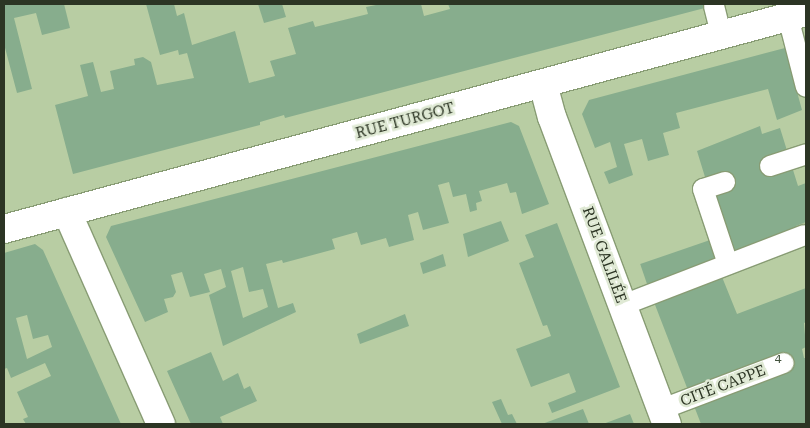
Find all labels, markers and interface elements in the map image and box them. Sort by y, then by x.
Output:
street label: RUE TURGOT [354,99,456,143]
street label: RUE GALILÉE [578,204,630,306]
house number: 4 [775,352,781,366]
street label: CITÉ CAPPE [678,362,768,410]

